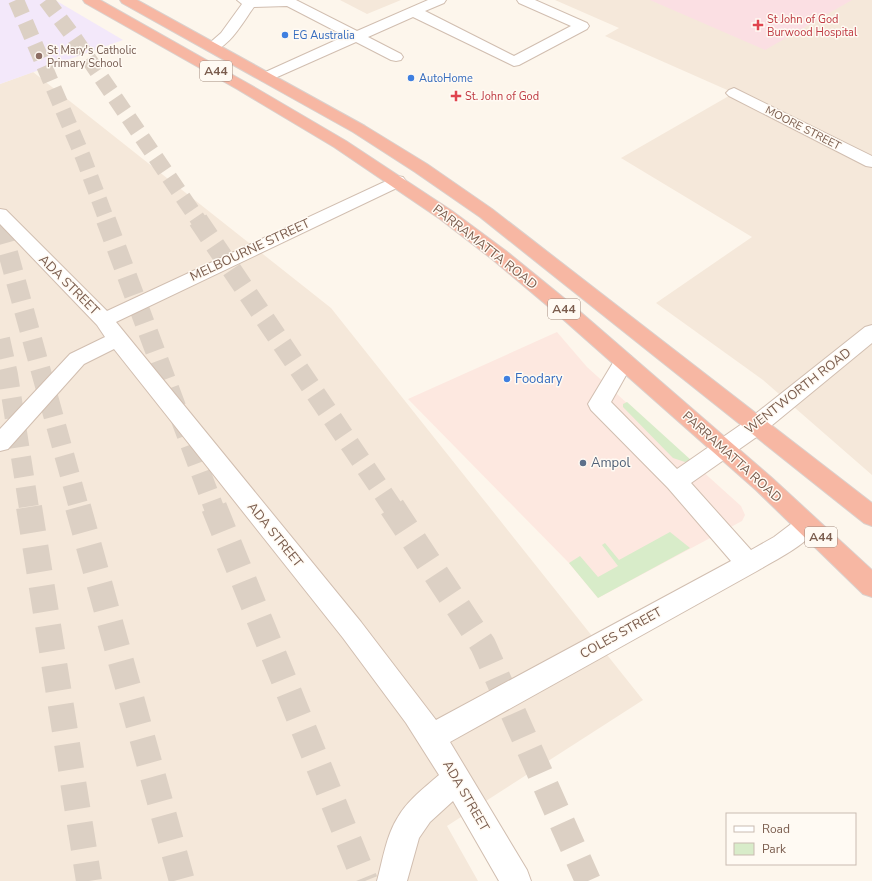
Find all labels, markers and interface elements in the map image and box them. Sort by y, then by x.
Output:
place label: St John of God Burwood Hospital [767,12,858,40]
marker: St John of God Burwood Hospital [752,19,764,31]
place label: EG Australia [293,28,355,43]
marker: EG Australia [280,30,290,40]
place label: St Mary's Catholic Primary School [47,43,136,71]
marker: St Mary's Catholic Primary School [34,51,44,61]
road number: A44 [200,61,232,81]
place label: AutoHome [419,71,473,86]
marker: AutoHome [406,73,416,83]
place label: St. John of God [465,89,539,104]
marker: St. John of God [450,90,462,102]
street label: MOORE STREET [763,103,844,154]
street label: PARRAMATTA ROAD [429,200,541,294]
street label: MELBOURNE STREET [187,214,313,286]
street label: ADA STREET [35,251,103,319]
road number: A44 [548,299,580,319]
street label: WENTWORTH ROAD [741,344,855,438]
place label: Foodary [515,370,563,388]
marker: Foodary [502,374,512,384]
street label: PARRAMATTA ROAD [678,407,786,507]
place label: Ampol [591,454,630,472]
marker: Ampol [578,458,588,468]
street label: ADA STREET [243,499,307,571]
road number: A44 [805,527,837,547]
street label: COLES STREET [577,603,665,663]
street label: ADA STREET [438,757,494,835]
legend [726,813,856,865]
text: Road [762,821,790,837]
text: Park [762,841,787,857]

